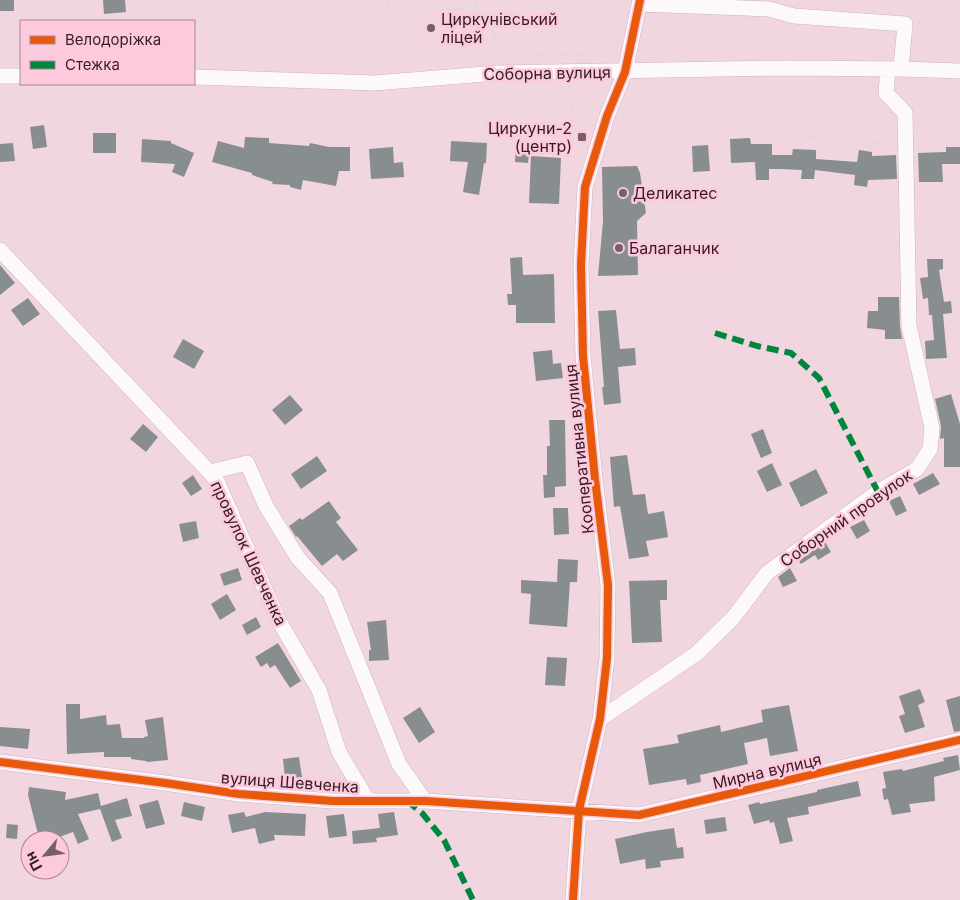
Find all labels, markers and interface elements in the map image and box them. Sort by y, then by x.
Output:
place label: Циркунівський ліцей [441,9,558,47]
legend [20,20,195,85]
marker: Циркунівський ліцей [425,22,437,34]
text: Велодоріжка [65,30,161,49]
text: Стежка [65,55,120,74]
street label: Соборна вулиця [483,62,611,84]
place label: Циркуни-2 (центр) [488,118,572,156]
marker: Циркуни-2 (центр) [576,131,588,143]
place label: Деликатес [633,183,717,203]
marker: Деликатес [617,187,629,199]
place label: Балаганчик [629,238,720,258]
marker: Балаганчик [613,242,625,254]
street label: Кооперативна вулиця [560,363,598,535]
street label: Соборний провулок [776,465,916,571]
street label: провулок Шевченка [207,477,291,629]
street label: Мирна вулиця [711,749,823,793]
street label: вулиця Шевченка [220,767,360,797]
north arrow [20,830,70,880]
text: Пн [21,849,45,874]

